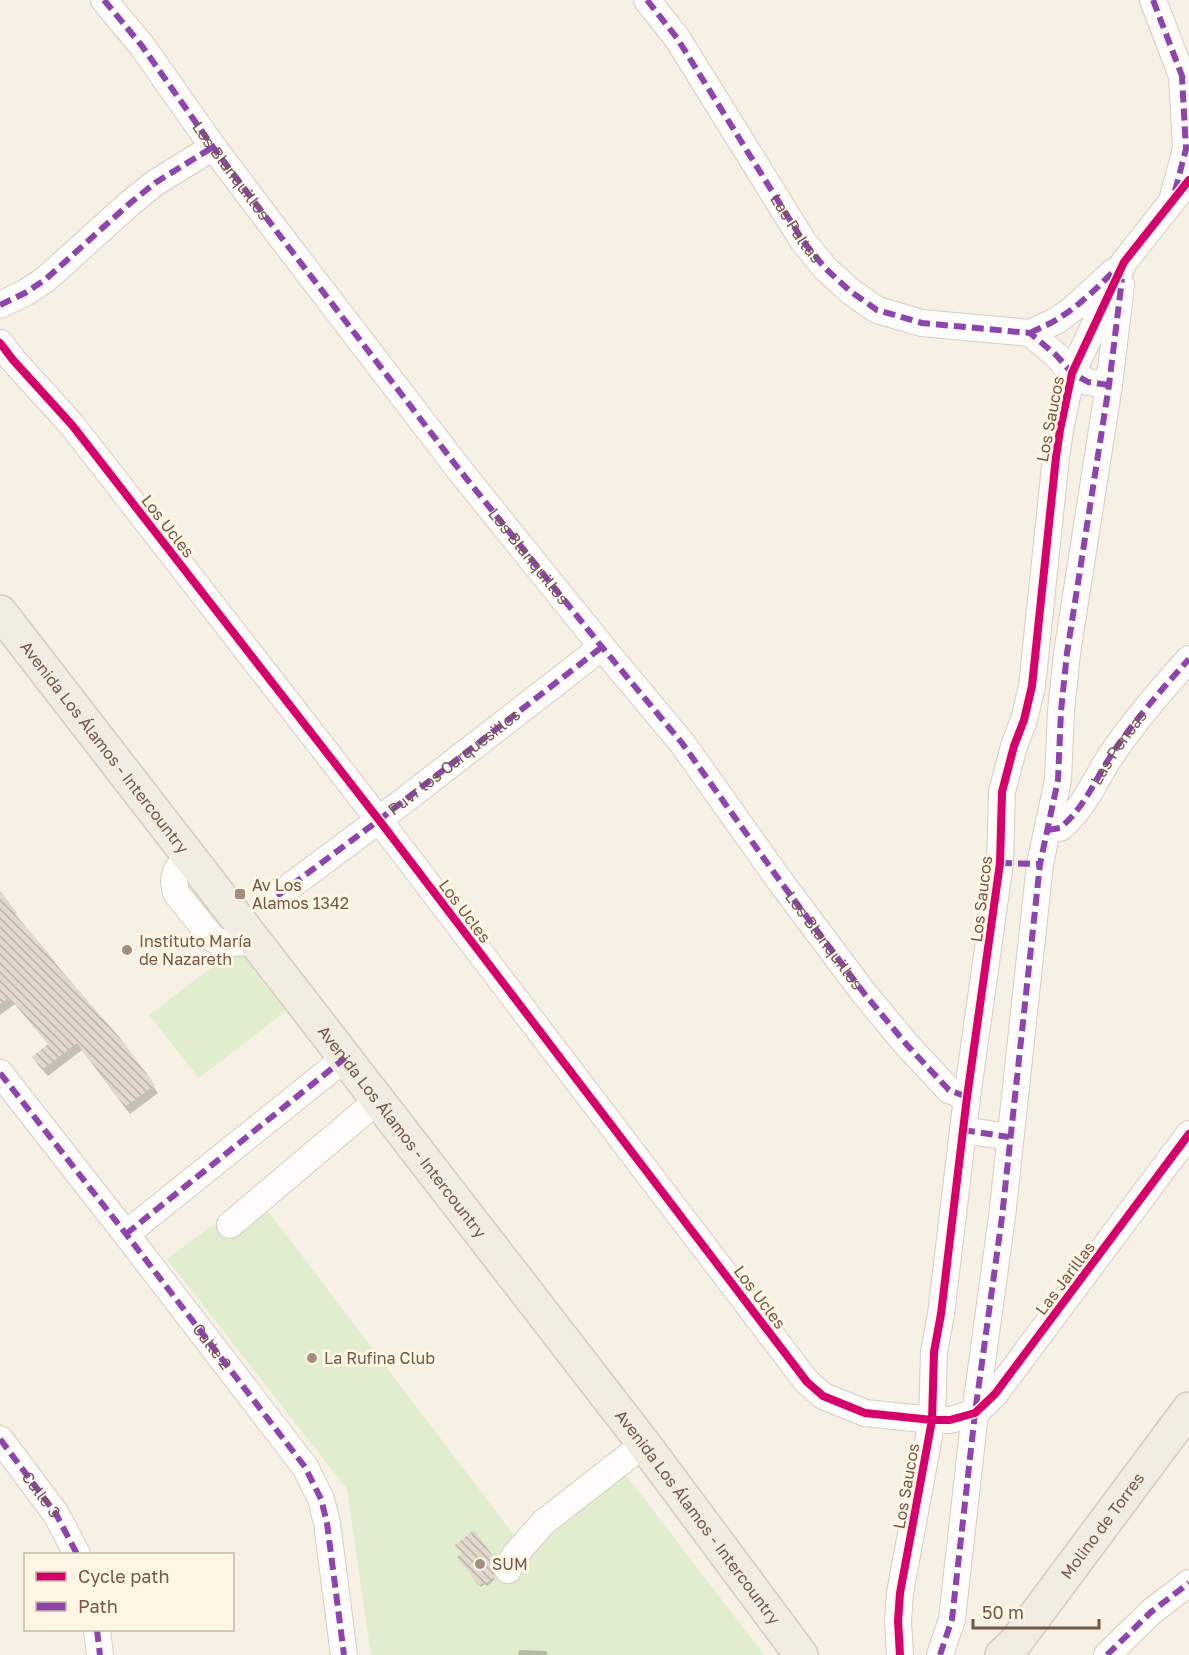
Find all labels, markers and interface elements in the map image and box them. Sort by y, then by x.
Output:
street label: Los Blanquillos [188,117,274,224]
street label: Las Paltas [766,190,827,267]
street label: Los Saucos [1032,374,1068,464]
street label: Los Ucles [137,491,199,561]
street label: Los Blanquillos [484,504,574,608]
street label: Avenida Los Álamos - Intercountry [16,637,193,857]
street label: Puvr los Carquesillos [384,704,524,820]
street label: Las Pencas [1086,706,1151,788]
street label: Los Saucos [966,855,996,943]
place label: Av Los Alamos 1342 [252,875,349,913]
street label: Los Ucles [435,875,495,947]
marker: Av Los Alamos 1342 [233,887,247,901]
street label: Los Blanquillos [781,887,868,994]
place label: Instituto María de Nazareth [139,931,251,969]
marker: Instituto María de Nazareth [120,943,134,957]
street label: Avenida Los Álamos - Intercountry [314,1021,491,1242]
street label: Las Jarillas [1031,1237,1099,1319]
street label: Los Ucles [730,1261,790,1333]
street label: Calle 2 [188,1319,236,1373]
place label: La Rufina Club [324,1348,435,1368]
marker: La Rufina Club [305,1351,319,1365]
street label: Avenida Los Álamos - Intercountry [611,1406,785,1628]
street label: Los Saucos [889,1442,923,1530]
street label: Calle 3 [18,1467,65,1521]
street label: Molino de Torres [1056,1468,1148,1583]
legend [24,1553,234,1631]
place label: SUM [492,1554,528,1574]
marker: SUM [473,1557,487,1571]
text: Cycle path [78,1565,170,1587]
scale bar [973,1592,1099,1630]
text: Path [78,1595,118,1617]
text: 50 m [982,1601,1024,1623]

